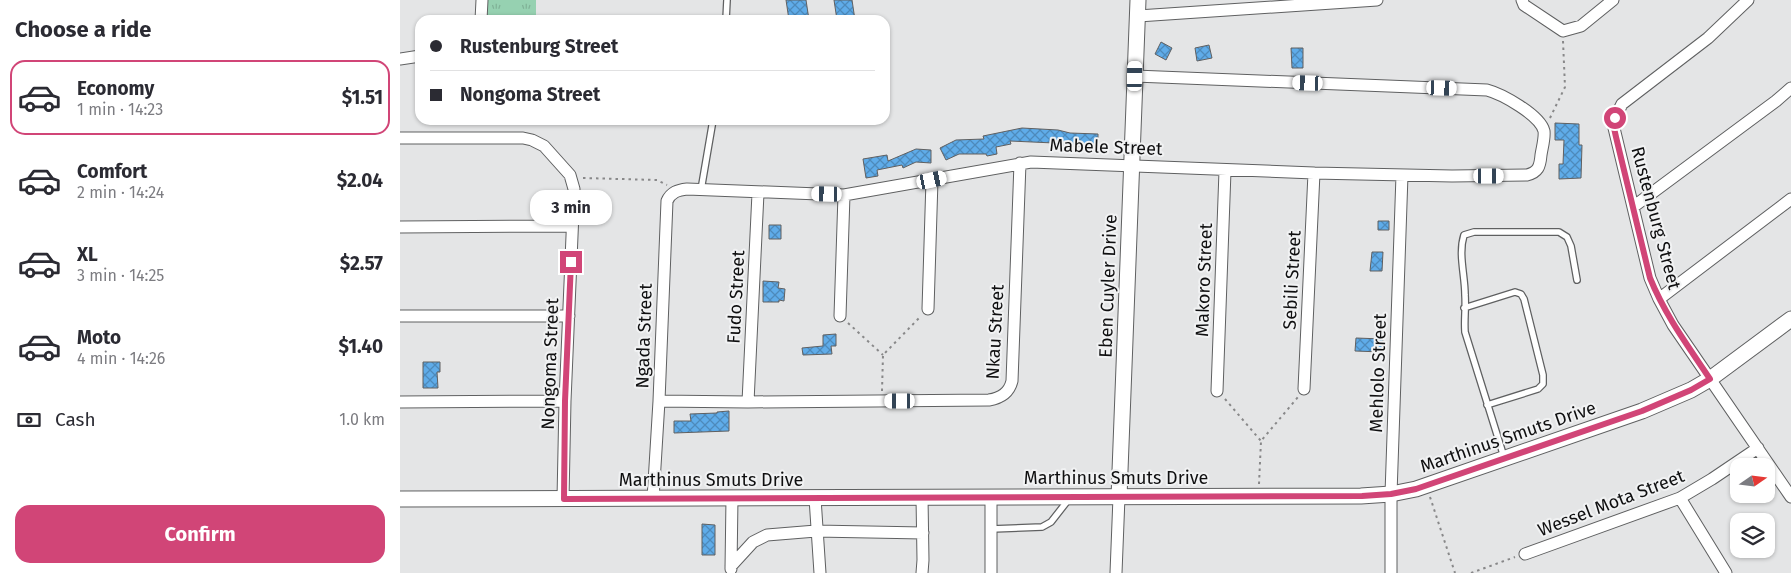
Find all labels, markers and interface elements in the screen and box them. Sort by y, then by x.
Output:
text: Choose a ride [15,16,151,43]
text: Rustenburg Street [460,35,618,58]
car [1127,61,1142,91]
icon: car [17,75,62,120]
car [1292,75,1323,91]
text: Economy [77,77,154,100]
car [1426,80,1457,96]
text: Nongoma Street [460,83,600,106]
text: $1.51 [342,86,383,109]
text: 1 min · 14:23 [77,100,163,119]
route start [1604,107,1626,129]
street label: Mabele Street [1049,134,1163,160]
street label: Rustenburg Street [1626,144,1686,292]
icon: car [17,158,62,203]
text: Comfort [77,160,147,183]
text: $2.04 [337,169,383,192]
car [1474,169,1504,184]
car [915,170,948,190]
text: 2 min · 14:24 [77,183,164,202]
car [811,186,842,202]
callout: 3 min [530,190,612,224]
text: 3 min [551,198,591,217]
street label: Eben Cuyler Drive [1095,214,1121,358]
street label: Makoro Street [1191,222,1217,337]
street label: Sebili Street [1278,229,1306,330]
icon: car [17,241,62,286]
text: XL [77,243,98,266]
street label: Fudo Street [723,249,749,344]
route end [560,251,582,273]
text: $2.57 [340,252,383,275]
text: 3 min · 14:25 [77,266,164,285]
street label: Ngada Street [631,283,657,389]
street label: Nkau Street [982,283,1008,380]
street label: Nongoma Street [537,297,563,430]
street label: Mehlolo Street [1365,312,1391,433]
icon: car [17,324,62,369]
text: Moto [77,326,121,349]
text: $1.40 [338,335,383,358]
text: 4 min · 14:26 [77,349,165,368]
car [885,394,915,409]
street label: Marthinus Smuts Drive [1417,397,1599,477]
icon: cash [15,406,43,434]
text: Cash [55,408,96,431]
text: 1.0 km [339,410,385,429]
north arrow [1730,458,1775,502]
map controls [1730,458,1775,558]
street label: Wessel Mota Street [1535,465,1688,541]
street label: Marthinus Smuts Drive [1024,467,1208,489]
street label: Marthinus Smuts Drive [619,469,803,491]
button: Confirm [15,505,385,563]
button: layers [1730,513,1775,558]

